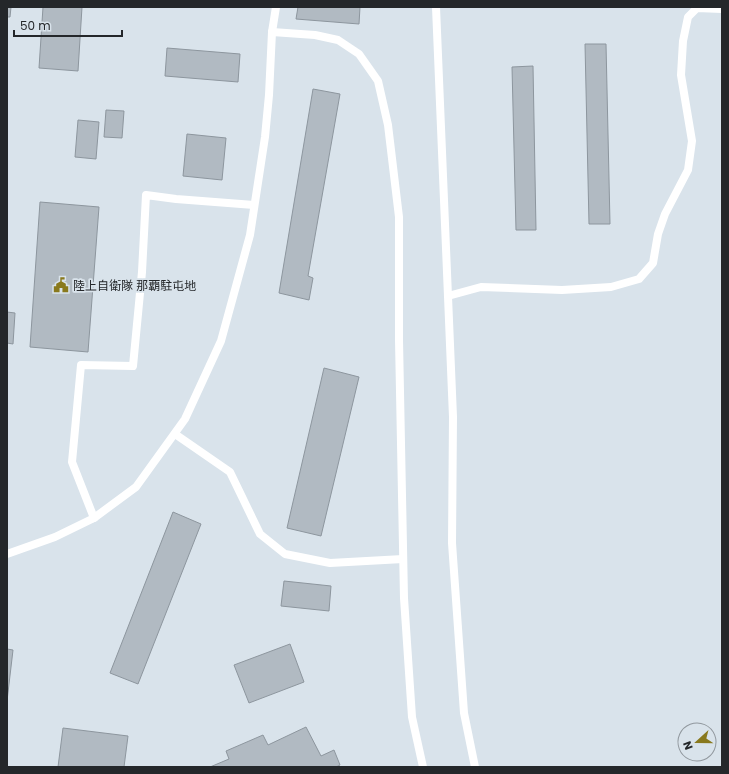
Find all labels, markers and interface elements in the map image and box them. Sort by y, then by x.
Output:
scale bar [14,12,122,38]
text: 50 m [20,17,51,34]
public building icon: 陸上自衛隊 那覇駐屯地 [52,276,70,294]
place label: 陸上自衛隊 那覇駐屯地 [73,277,196,294]
north arrow [677,722,717,762]
text: N [679,739,697,752]

